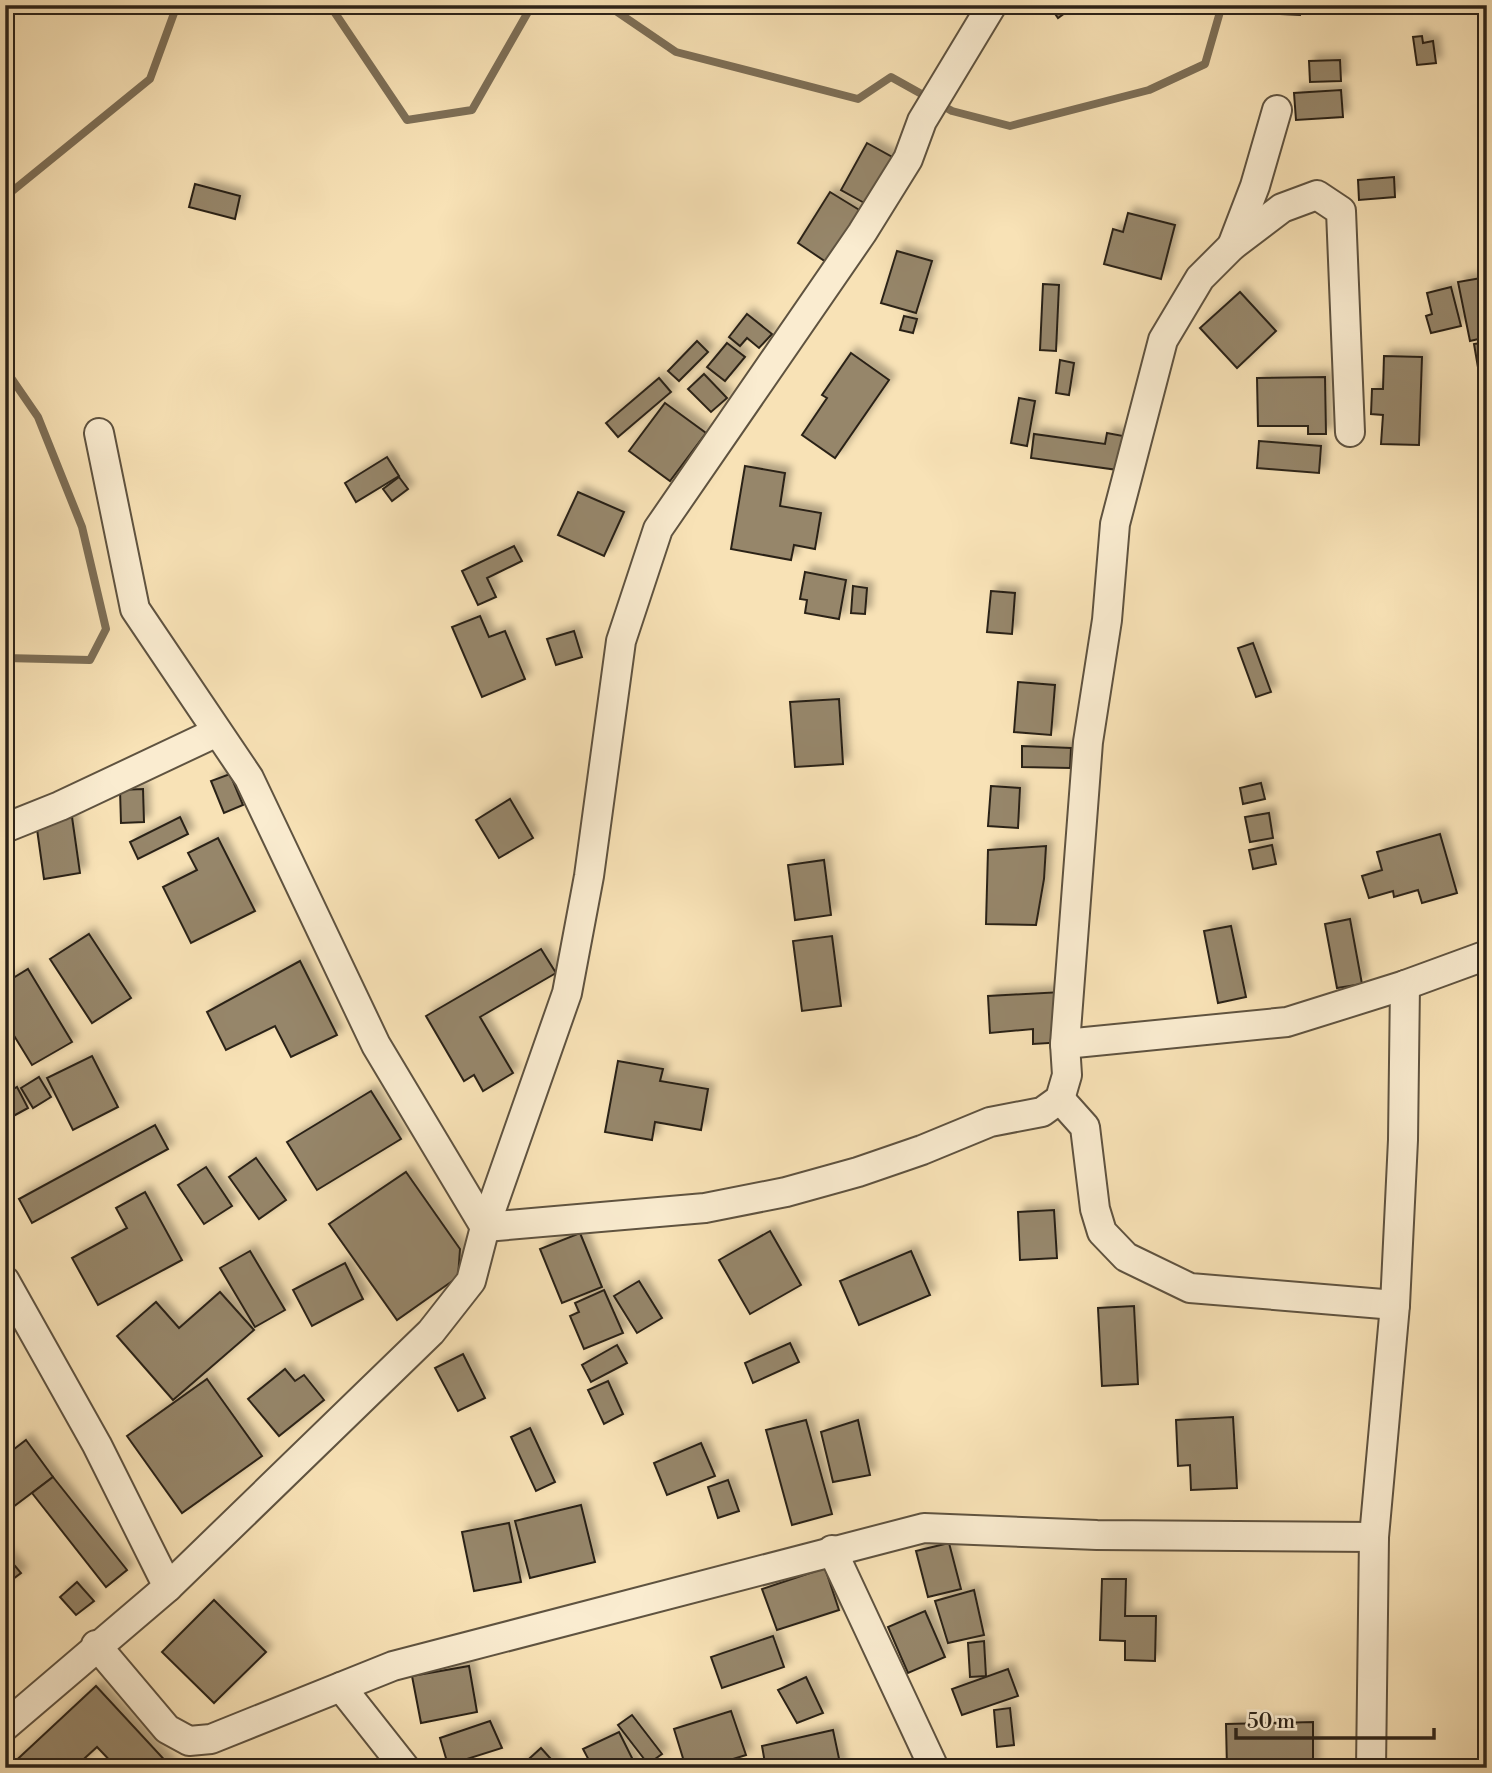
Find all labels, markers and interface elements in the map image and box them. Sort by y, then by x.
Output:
scale bar [1236,1696,1434,1740]
text: 50 m [1247,1709,1295,1735]

